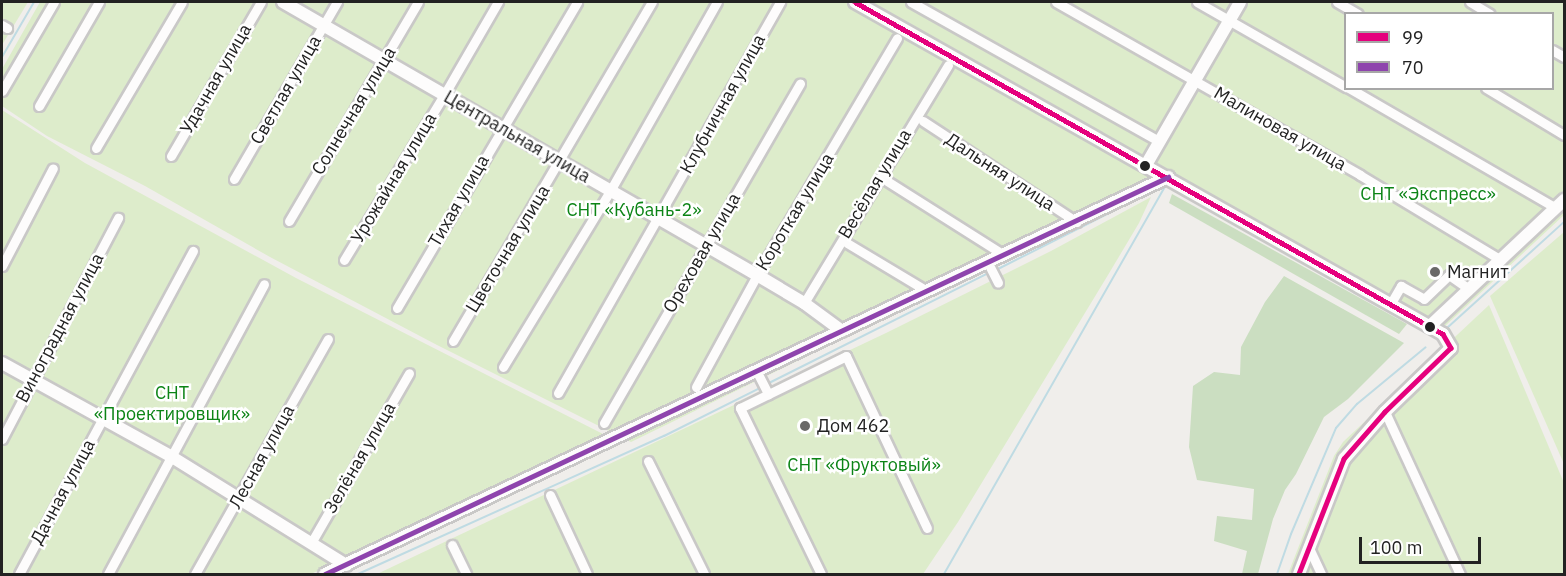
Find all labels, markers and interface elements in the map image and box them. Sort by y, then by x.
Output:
legend [1344,12,1554,90]
street label: Удачная улица [176,20,256,138]
text: 99 [1402,26,1424,49]
street label: Клубничная улица [676,31,770,177]
street label: Светлая улица [246,32,326,148]
street label: Солнечная улица [307,43,401,179]
text: 70 [1402,56,1424,79]
street label: Малиновая улица [1210,82,1350,176]
street label: Центральная улица [440,86,594,188]
street label: Урожайная улица [347,109,441,247]
street label: Весёлая улица [834,125,916,243]
street label: Дальняя улица [941,129,1059,215]
street label: Короткая улица [751,149,839,275]
street label: Тихая улица [424,151,494,251]
unlabelled marker [1139,160,1151,172]
street label: Цветочная улица [461,181,555,317]
park label: СНТ «Экспресс» [1360,183,1496,205]
street label: Ореховая улица [659,189,745,317]
park label: СНТ «Кубань-2» [566,199,702,221]
street label: Виноградная улица [12,250,108,406]
place label: Магнит [1447,261,1509,283]
marker: Магнит [1428,265,1442,279]
unlabelled marker [1424,321,1436,333]
park label: СНТ «Проектировщик» [94,383,250,426]
street label: Зелёная улица [320,399,400,517]
street label: Лесная улица [225,401,299,513]
place label: Дом 462 [817,415,889,437]
marker: Дом 462 [798,419,812,433]
street label: Дачная улица [26,436,100,548]
park label: СНТ «Фруктовый» [787,454,941,476]
scale bar [1362,525,1484,563]
text: 100 m [1370,536,1422,559]

